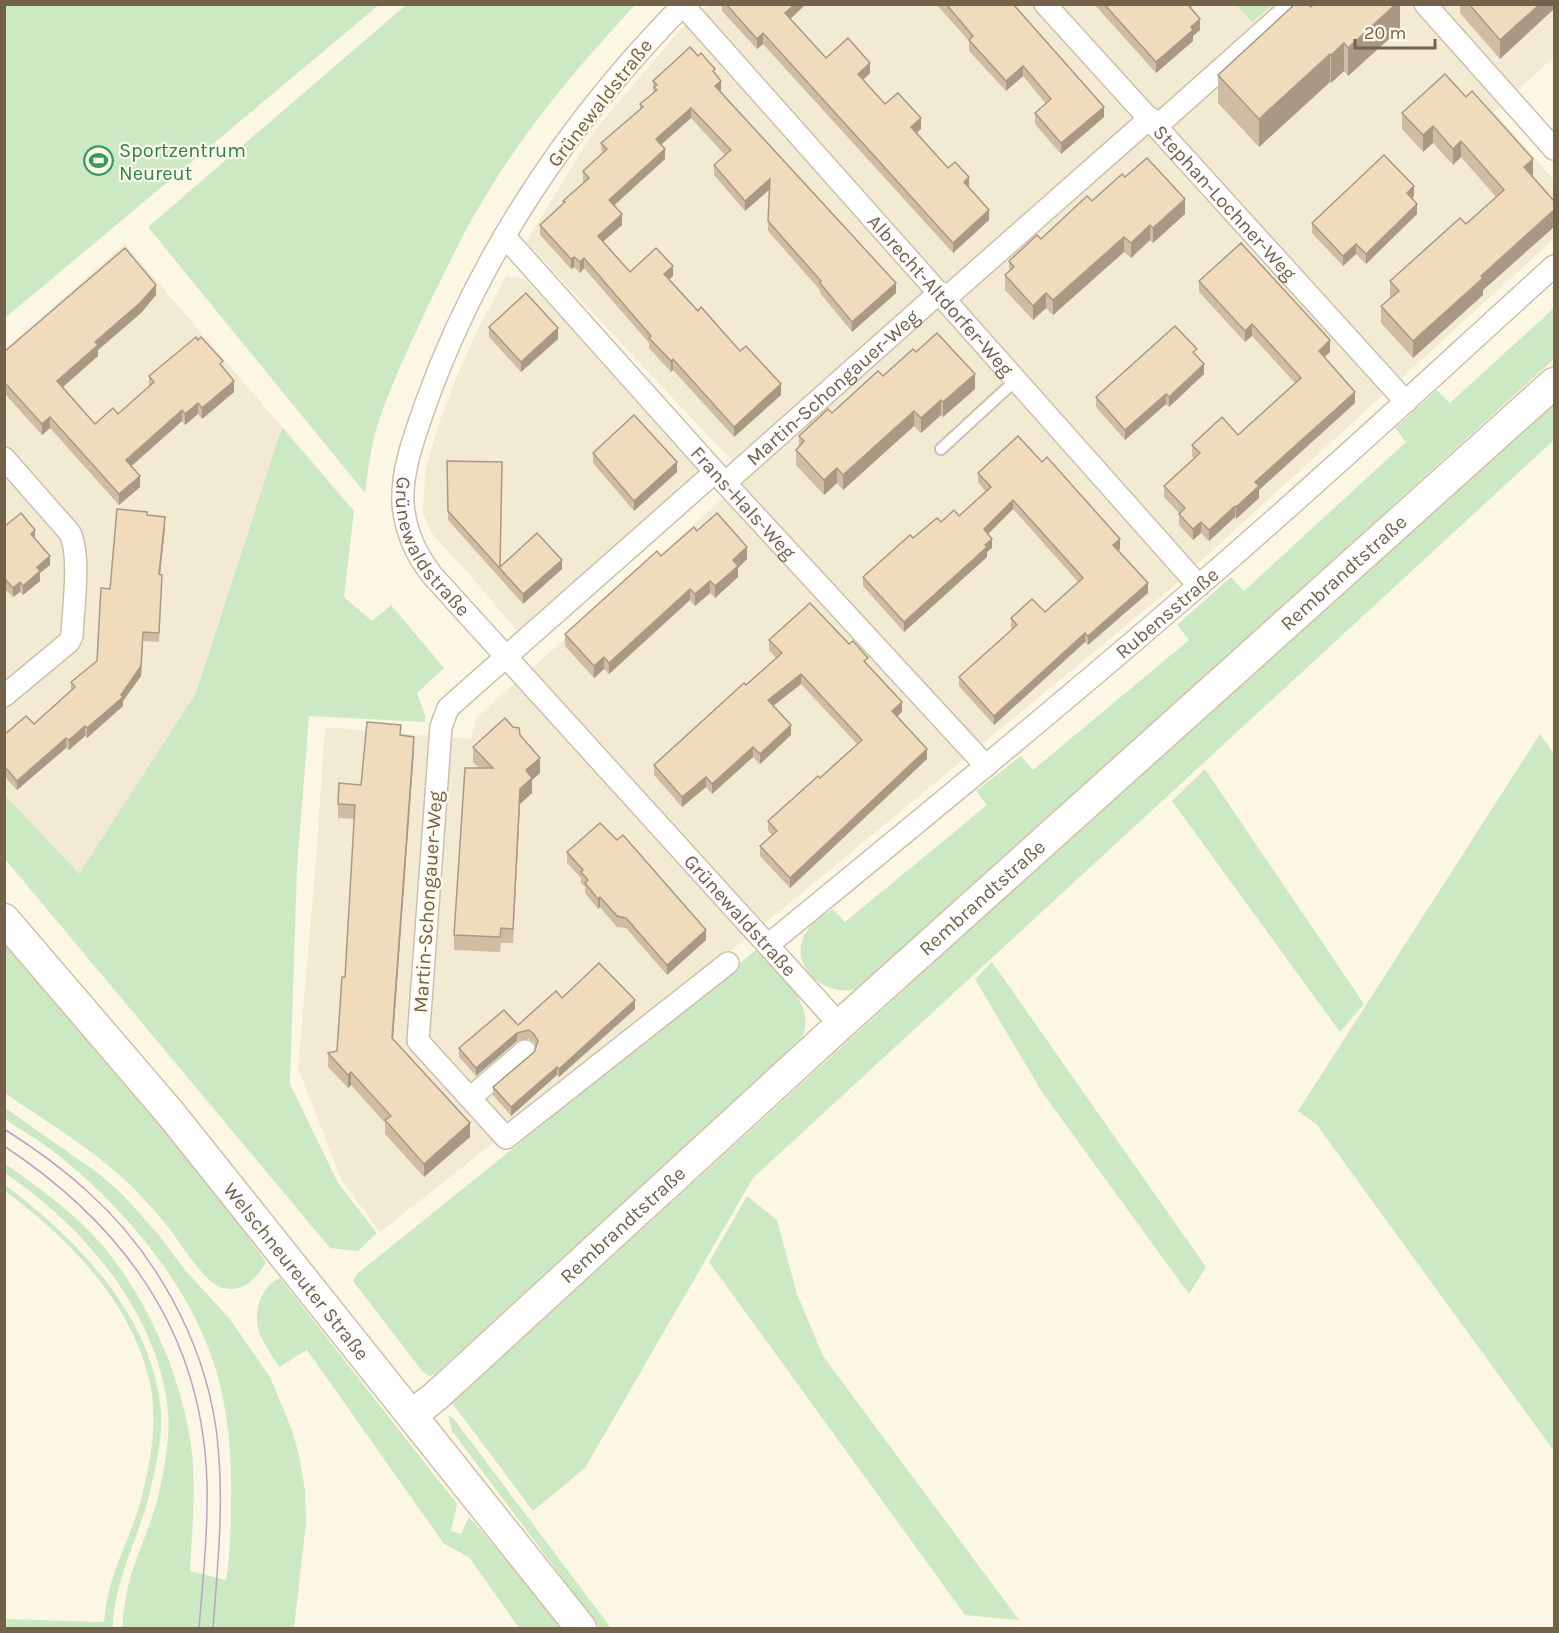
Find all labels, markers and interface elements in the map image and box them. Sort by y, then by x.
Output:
scale bar [1355,12,1434,50]
text: 20 m [1364,22,1406,44]
street label: Grünewaldstraße [543,34,657,172]
street label: Stephan-Lochner-Weg [1149,120,1301,285]
place label: Sportzentrum Neureut [119,139,246,185]
sports icon: Sportzentrum Neureut [82,145,114,177]
street label: Albrecht-Altdorfer-Weg [863,210,1018,381]
street label: Martin-Schongauer-Weg [742,305,924,470]
street label: Frans-Hals-Weg [686,442,801,564]
street label: Grünewaldstraße [391,475,475,621]
street label: Rembrandtstraße [1276,510,1411,635]
street label: Rubensstraße [1111,563,1223,663]
street label: Martin-Schongauer-Weg [409,790,447,1014]
street label: Rembrandtstraße [914,835,1050,960]
street label: Grünewaldstraße [679,849,801,981]
street label: Rembrandtstraße [555,1161,690,1288]
street label: Welschneureuter Straße [219,1178,374,1365]

